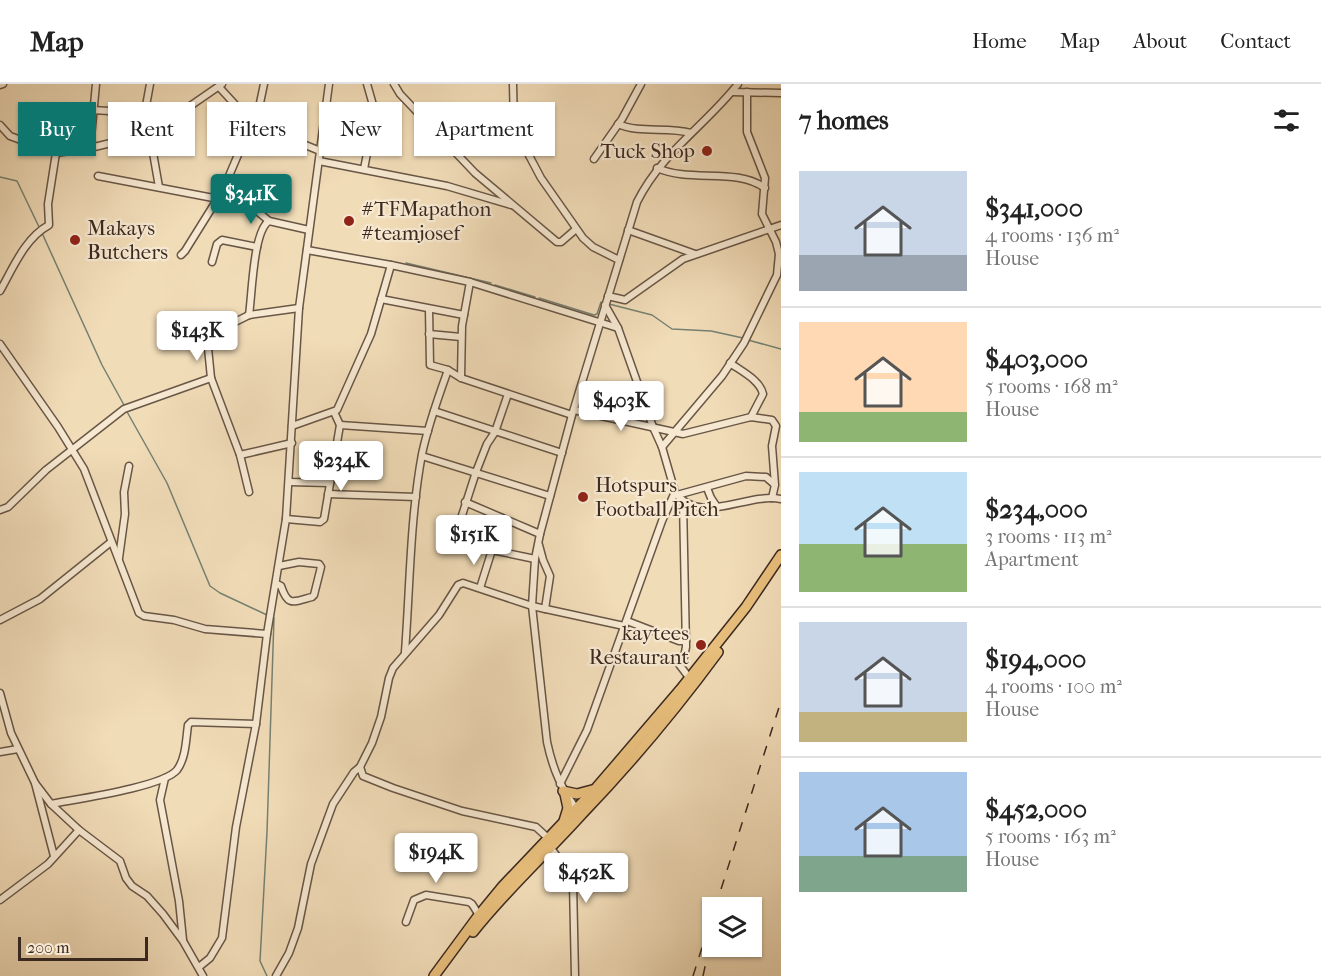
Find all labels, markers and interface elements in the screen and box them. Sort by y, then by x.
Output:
text: Map [30,25,84,58]
text: Home [972,29,1027,53]
text: Map [1060,29,1100,53]
text: About [1133,29,1187,53]
text: Contact [1220,29,1291,53]
chip: Buy [18,102,96,156]
chip: Rent [108,102,195,156]
chip: Filters [207,102,307,156]
chip: New [319,102,402,156]
chip: Apartment [414,102,555,156]
icon: filters [1270,104,1303,137]
text: 7 homes [799,105,889,136]
place label: Tuck Shop [600,139,695,163]
marker: Tuck Shop [700,144,714,158]
pin: $341K [209,174,293,225]
text: $341K [225,182,277,205]
text: $341,000 [985,193,1083,224]
icon: home [847,195,919,267]
place label: #TFMapathon #teamjosef [361,197,492,245]
marker: #TFMapathon #teamjosef [342,214,356,228]
place label: Makays Butchers [87,216,168,264]
text: 4 rooms · 136 m² [985,224,1119,247]
marker: Makays Butchers [68,233,82,247]
text: House [985,247,1039,270]
pin: $143K [155,311,239,362]
text: $143K [171,319,223,342]
text: $403,000 [985,344,1088,375]
icon: home [847,346,919,418]
text: 5 rooms · 168 m² [985,375,1118,398]
pin: $403K [579,381,663,432]
text: $403K [593,389,649,412]
text: House [985,398,1039,421]
pin: $234K [299,441,383,492]
text: $234K [313,449,369,472]
place label: Hotspurs Football Pitch [595,473,719,521]
marker: Hotspurs Football Pitch [576,490,590,504]
text: $234,000 [985,494,1088,525]
icon: home [847,496,919,568]
pin: $151K [432,515,516,566]
text: $151K [450,523,498,546]
text: 3 rooms · 113 m² [985,525,1112,548]
text: Apartment [985,548,1079,571]
place label: kaytees Restaurant [589,621,690,669]
marker: kaytees Restaurant [694,638,708,652]
text: $194,000 [985,644,1086,675]
icon: home [847,646,919,718]
text: 4 rooms · 100 m² [985,675,1122,698]
text: House [985,698,1039,721]
text: $452,000 [985,794,1087,825]
icon: home [847,796,919,868]
text: 5 rooms · 163 m² [985,825,1116,848]
pin: $194K [394,833,478,884]
text: $194K [409,841,463,864]
text: House [985,848,1039,871]
pin: $452K [544,853,628,904]
text: $452K [558,861,614,884]
map controls [702,897,762,957]
button: layers [702,897,762,957]
scale bar [18,934,148,962]
text: 200 m [27,938,70,957]

